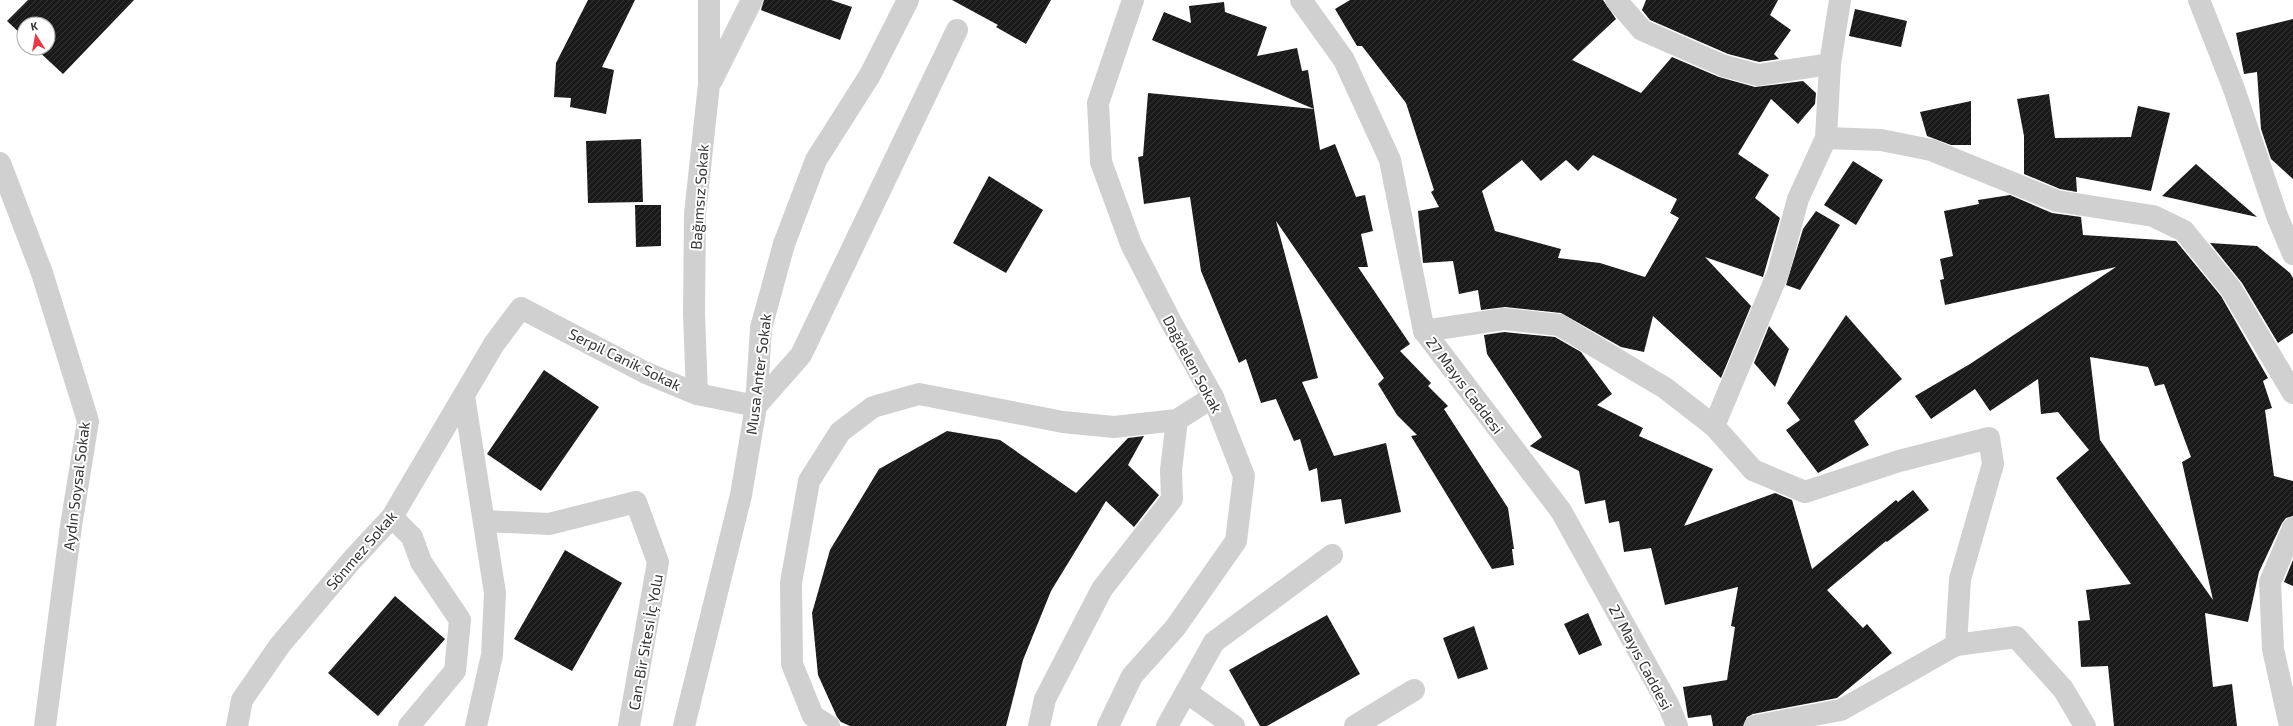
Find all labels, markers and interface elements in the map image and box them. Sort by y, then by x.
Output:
north arrow [16,16,56,56]
text: K [29,19,39,33]
street label: Bağımsız Sokak [686,143,712,250]
street label: Musa Anter Sokak [742,312,774,436]
street label: Dağdelen Sokak [1160,312,1227,416]
street label: Serpil Canik Sokak [566,324,684,394]
street label: 27 Mayıs Caddesi [1423,333,1507,437]
street label: Aydın Soysal Sokak [59,420,93,552]
street label: Sönmez Sokak [322,507,400,593]
street label: Can-Bir Sitesi İç Yolu [624,572,667,712]
street label: 27 Mayıs Caddesi [1606,601,1676,713]

